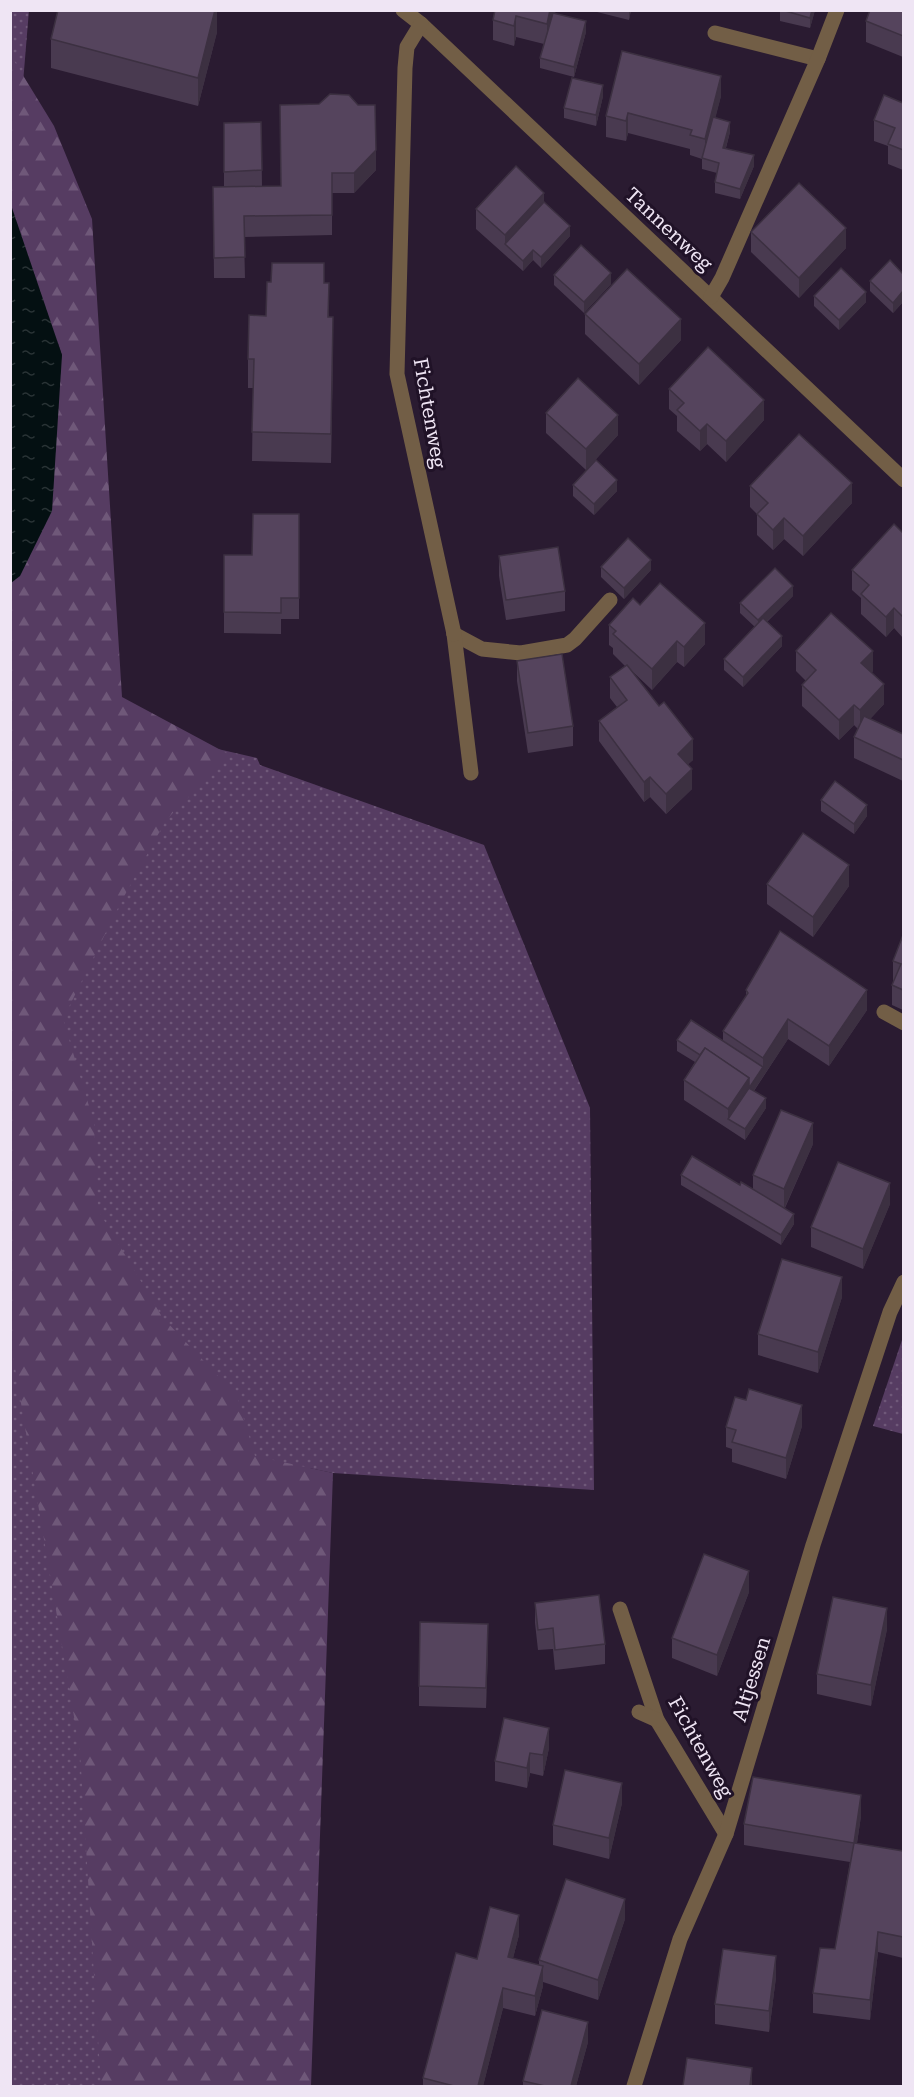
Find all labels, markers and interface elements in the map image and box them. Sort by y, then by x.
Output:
street label: Tannenweg [620,182,718,276]
street label: Fichtenweg [408,356,452,471]
street label: Altjessen [727,1634,775,1724]
street label: Fichtenweg [663,1692,739,1802]

